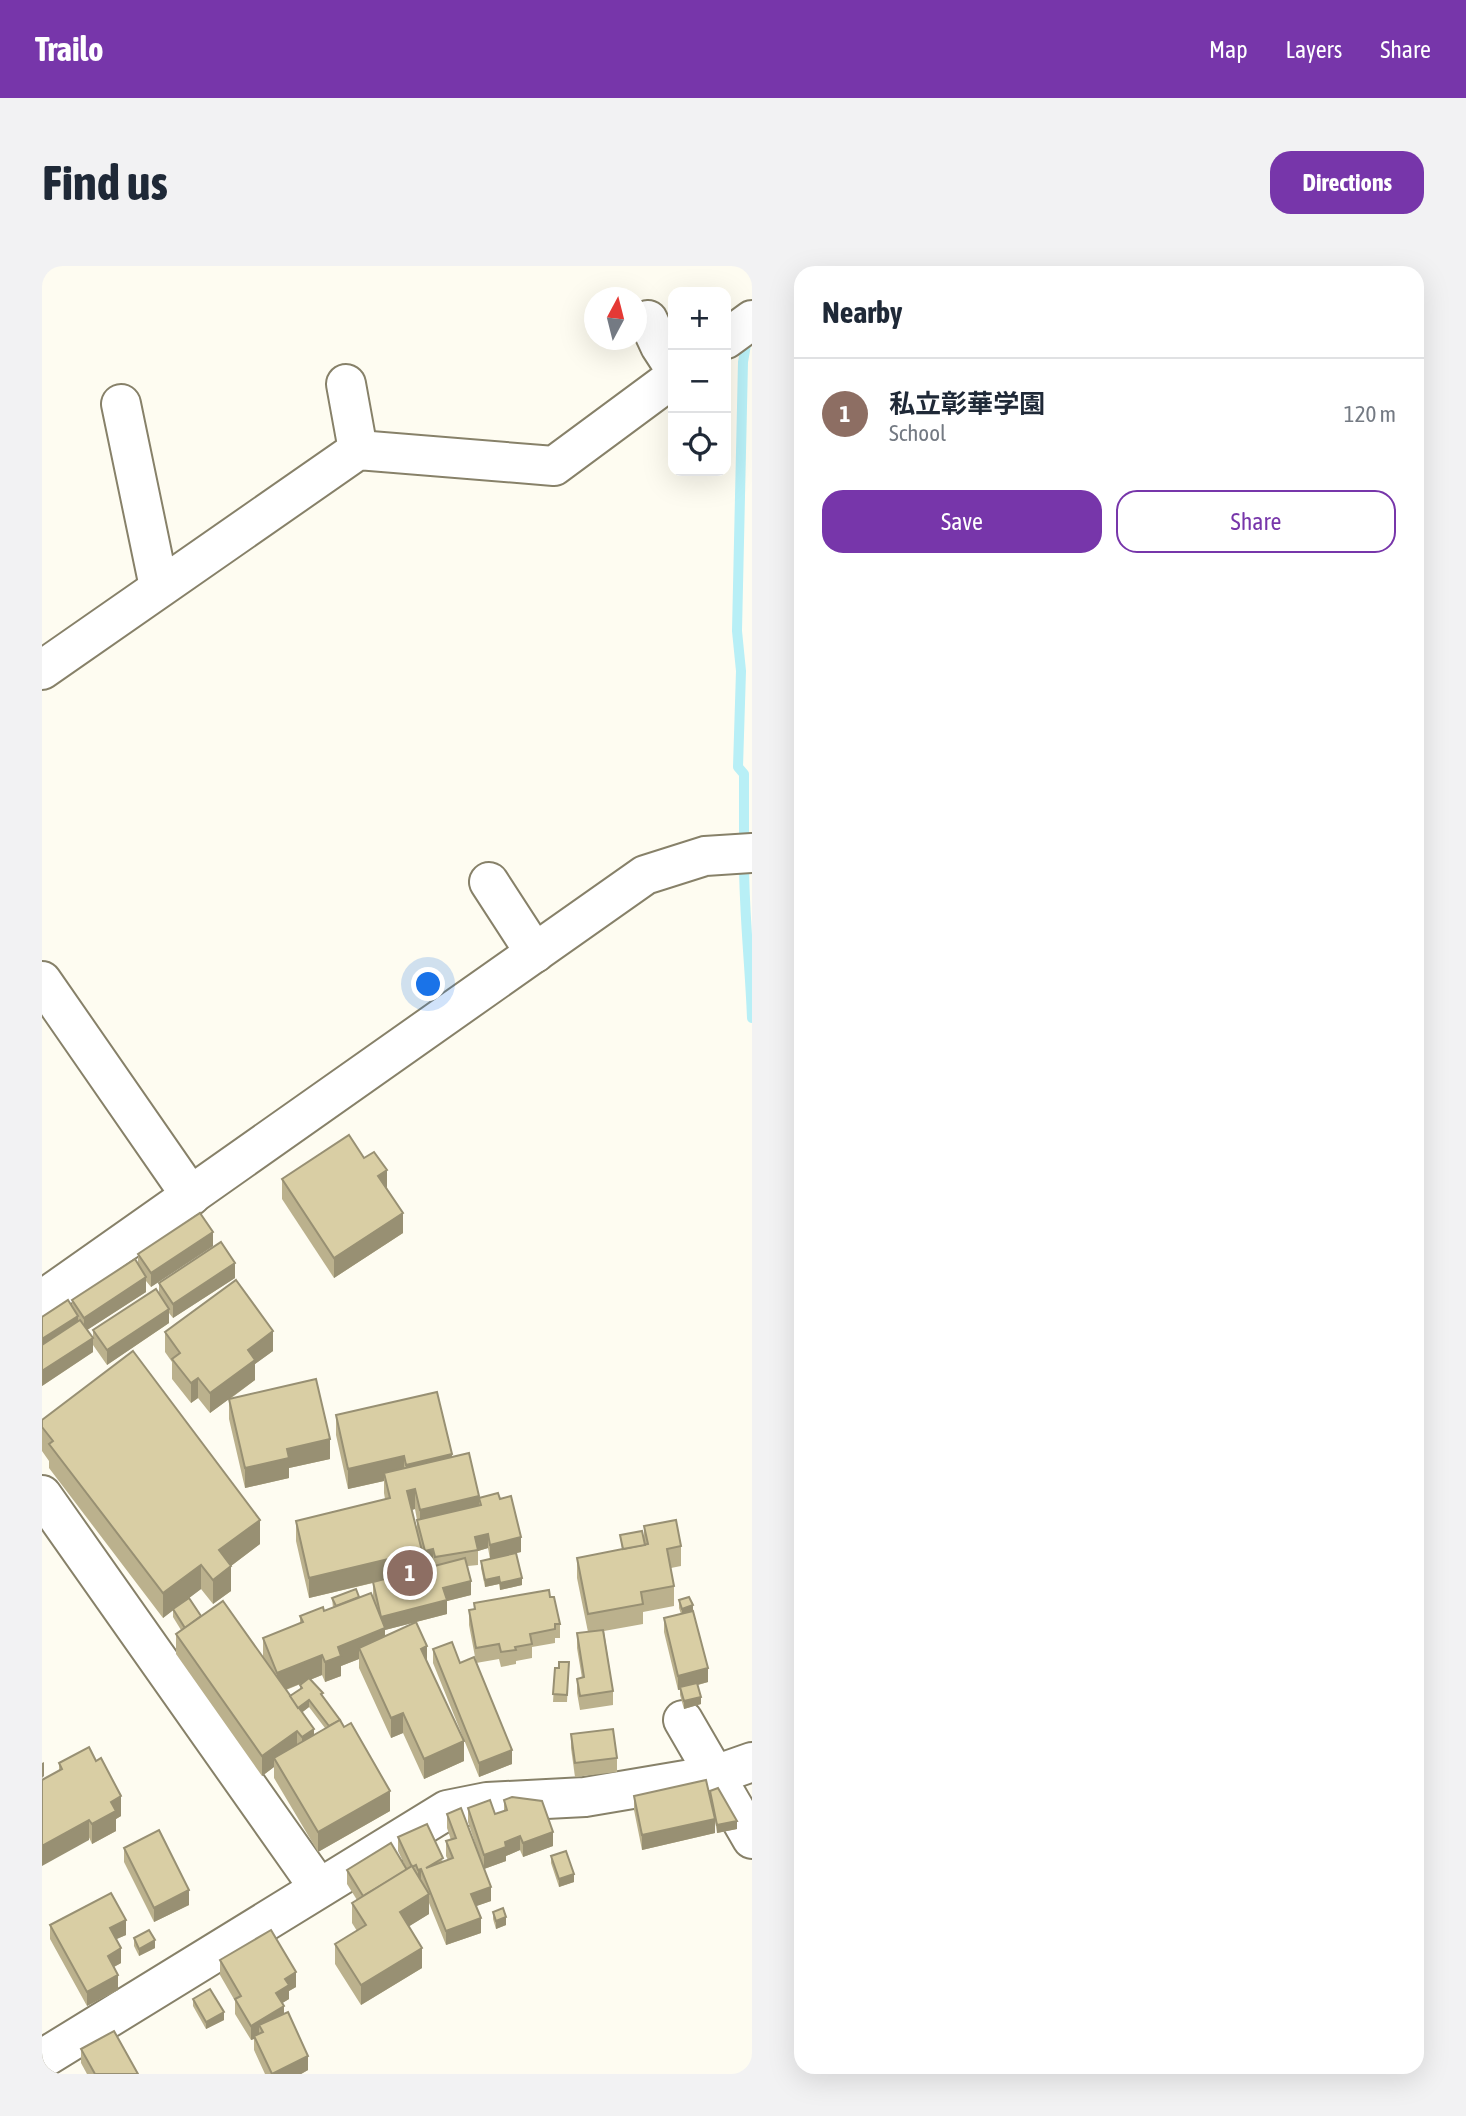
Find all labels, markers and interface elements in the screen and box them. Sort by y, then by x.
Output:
text: Trailo [35,30,103,68]
text: Map [1209,36,1248,63]
text: Layers [1286,36,1342,63]
text: Share [1380,36,1431,63]
button: Directions [1270,151,1424,214]
text: Find us [42,154,168,210]
north arrow [584,287,647,350]
map controls [668,287,731,476]
button: + [668,287,731,350]
text: Nearby [822,295,902,329]
button: − [668,350,731,413]
text: 私立彰華学園 [889,389,1045,419]
text: 1 [840,401,850,427]
text: 120 m [1344,401,1396,427]
button: locate [668,413,731,476]
text: School [889,420,946,446]
button: Save [822,490,1102,553]
button: Share [1116,490,1396,553]
your location [411,967,445,1001]
pin: 1 [387,1547,433,1599]

